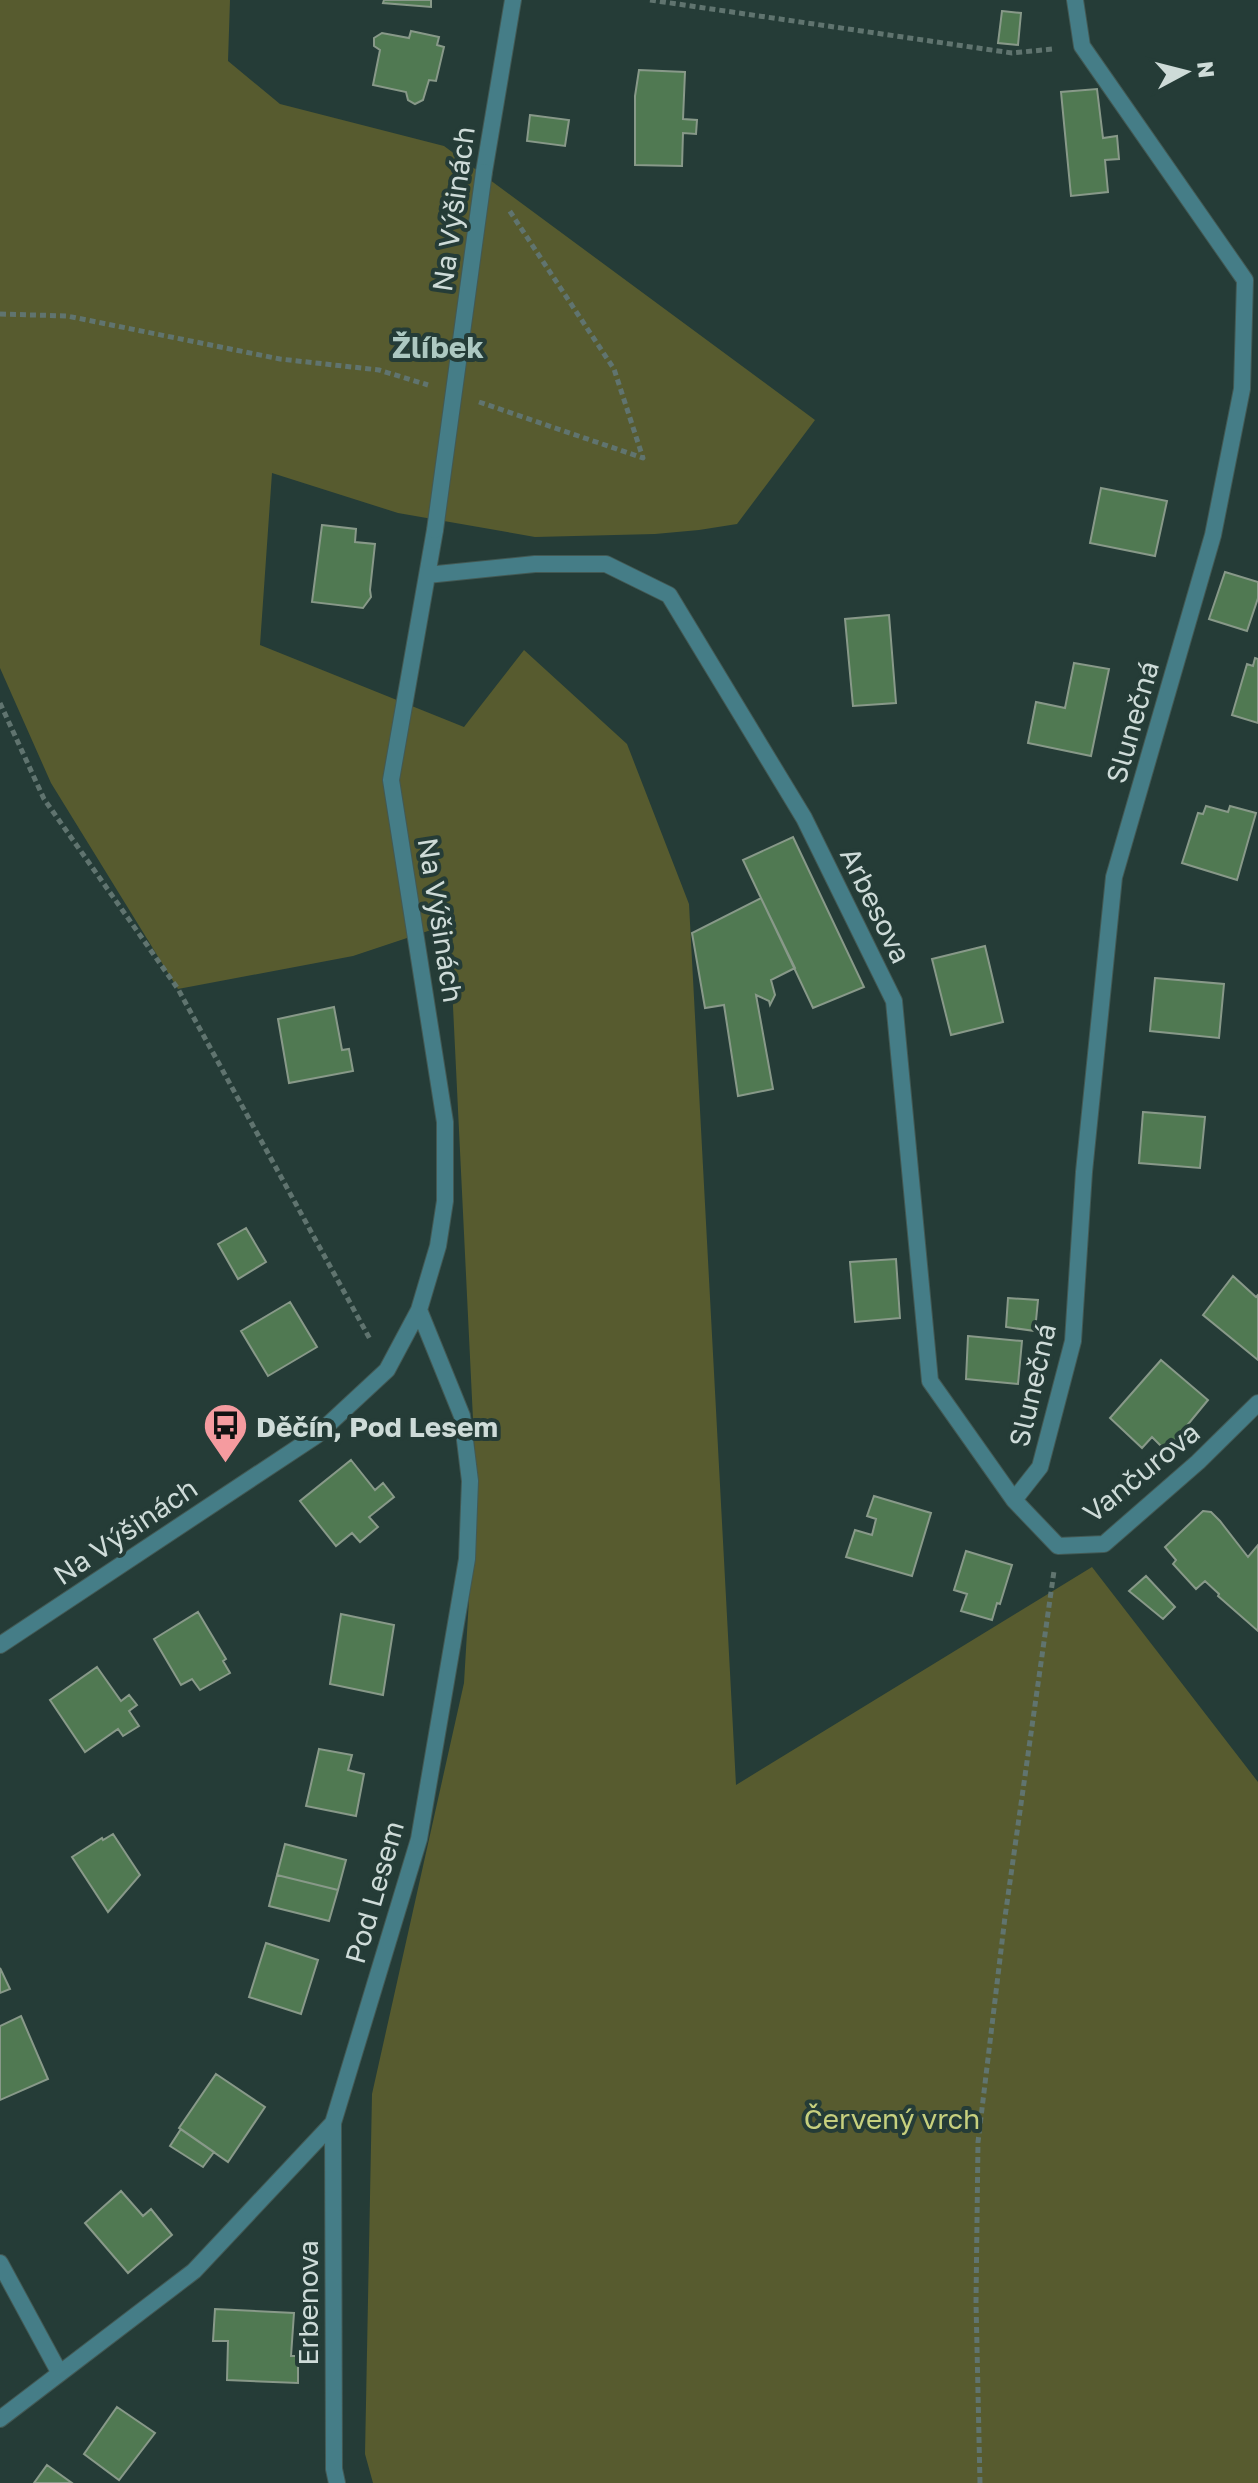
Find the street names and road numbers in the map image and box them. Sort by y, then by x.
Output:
street label: Na Výšinách [425,124,481,294]
street label: Slunečná [1099,657,1165,787]
street label: Na Výšinách [412,835,470,1005]
street label: Arbesova [834,842,918,968]
street label: Slunečná [1002,1320,1062,1450]
street label: Vančurova [1076,1415,1206,1529]
street label: Na Výšinách [47,1471,203,1591]
street label: Pod Lesem [338,1817,410,1967]
street label: Erbenova [291,2240,324,2366]

